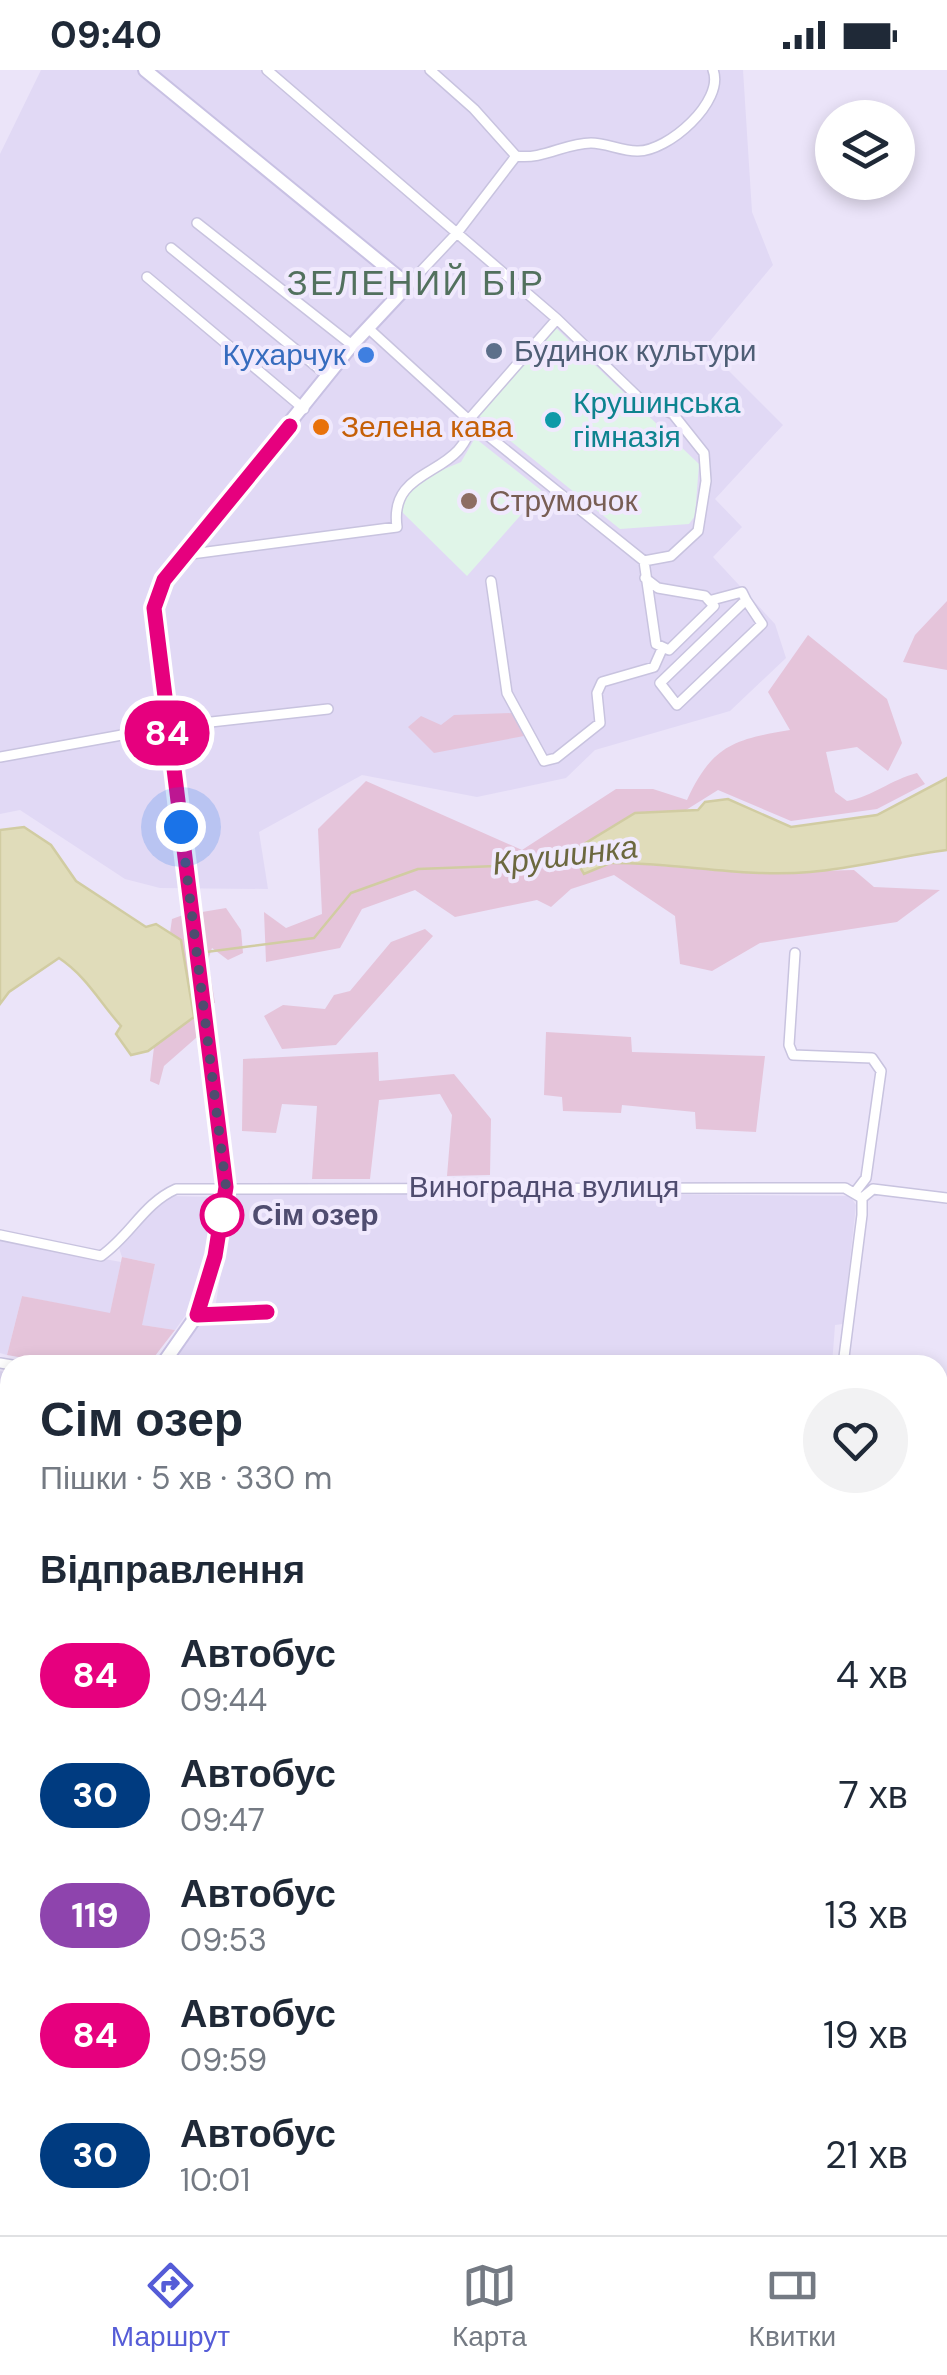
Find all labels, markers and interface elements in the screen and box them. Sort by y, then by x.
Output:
text: 09:40 [50,10,162,60]
map controls [815,100,915,200]
button: layers [815,100,915,200]
district label: ЗЕЛЕНИЙ БІР [286,260,546,306]
place label: Будинок культури [514,331,756,370]
place label: Кухарчук [222,335,347,374]
marker: Будинок культури [483,340,505,362]
marker: Кухарчук [355,344,377,366]
place label: Крушинська гімназія [573,383,741,456]
place label: Зелена кава [341,407,513,446]
marker: Крушинська гімназія [542,409,564,431]
marker: Зелена кава [310,416,332,438]
place label: Струмочок [489,481,638,520]
marker: Струмочок [458,490,480,512]
line badge: 84 [122,700,212,766]
text: 84 [145,710,189,756]
your location [156,802,206,852]
water label: Крушинка [490,825,640,885]
street label: Виноградна вулиця [409,1167,679,1206]
marker: Сім озер [201,1194,243,1236]
place label: Сім озер [252,1195,379,1234]
text: Сім озер [40,1388,243,1451]
button: heart [803,1388,908,1493]
text: Пішки · 5 хв · 330 m [40,1457,332,1499]
text: Відправлення [40,1545,305,1595]
text: Автобус [180,1629,336,1679]
text: 4 хв [836,1650,908,1700]
text: 84 [73,1652,117,1698]
text: 09:44 [180,1679,267,1721]
text: Автобус [180,1749,336,1799]
text: 7 хв [838,1770,908,1820]
text: 30 [72,1772,118,1818]
text: 09:47 [180,1799,265,1841]
text: Автобус [180,1869,336,1919]
text: 13 хв [824,1890,908,1940]
text: 119 [71,1892,119,1938]
text: 09:53 [180,1919,267,1961]
text: Автобус [180,1989,336,2039]
text: 19 хв [823,2010,908,2060]
text: 84 [73,2012,117,2058]
text: 09:59 [180,2039,267,2081]
text: Автобус [180,2109,336,2159]
text: 21 хв [825,2130,908,2180]
text: 30 [72,2132,118,2178]
text: 10:01 [180,2159,250,2201]
tab: Маршрут [111,2258,230,2355]
tab: Карта [452,2258,527,2355]
tab: Квитки [749,2258,836,2355]

